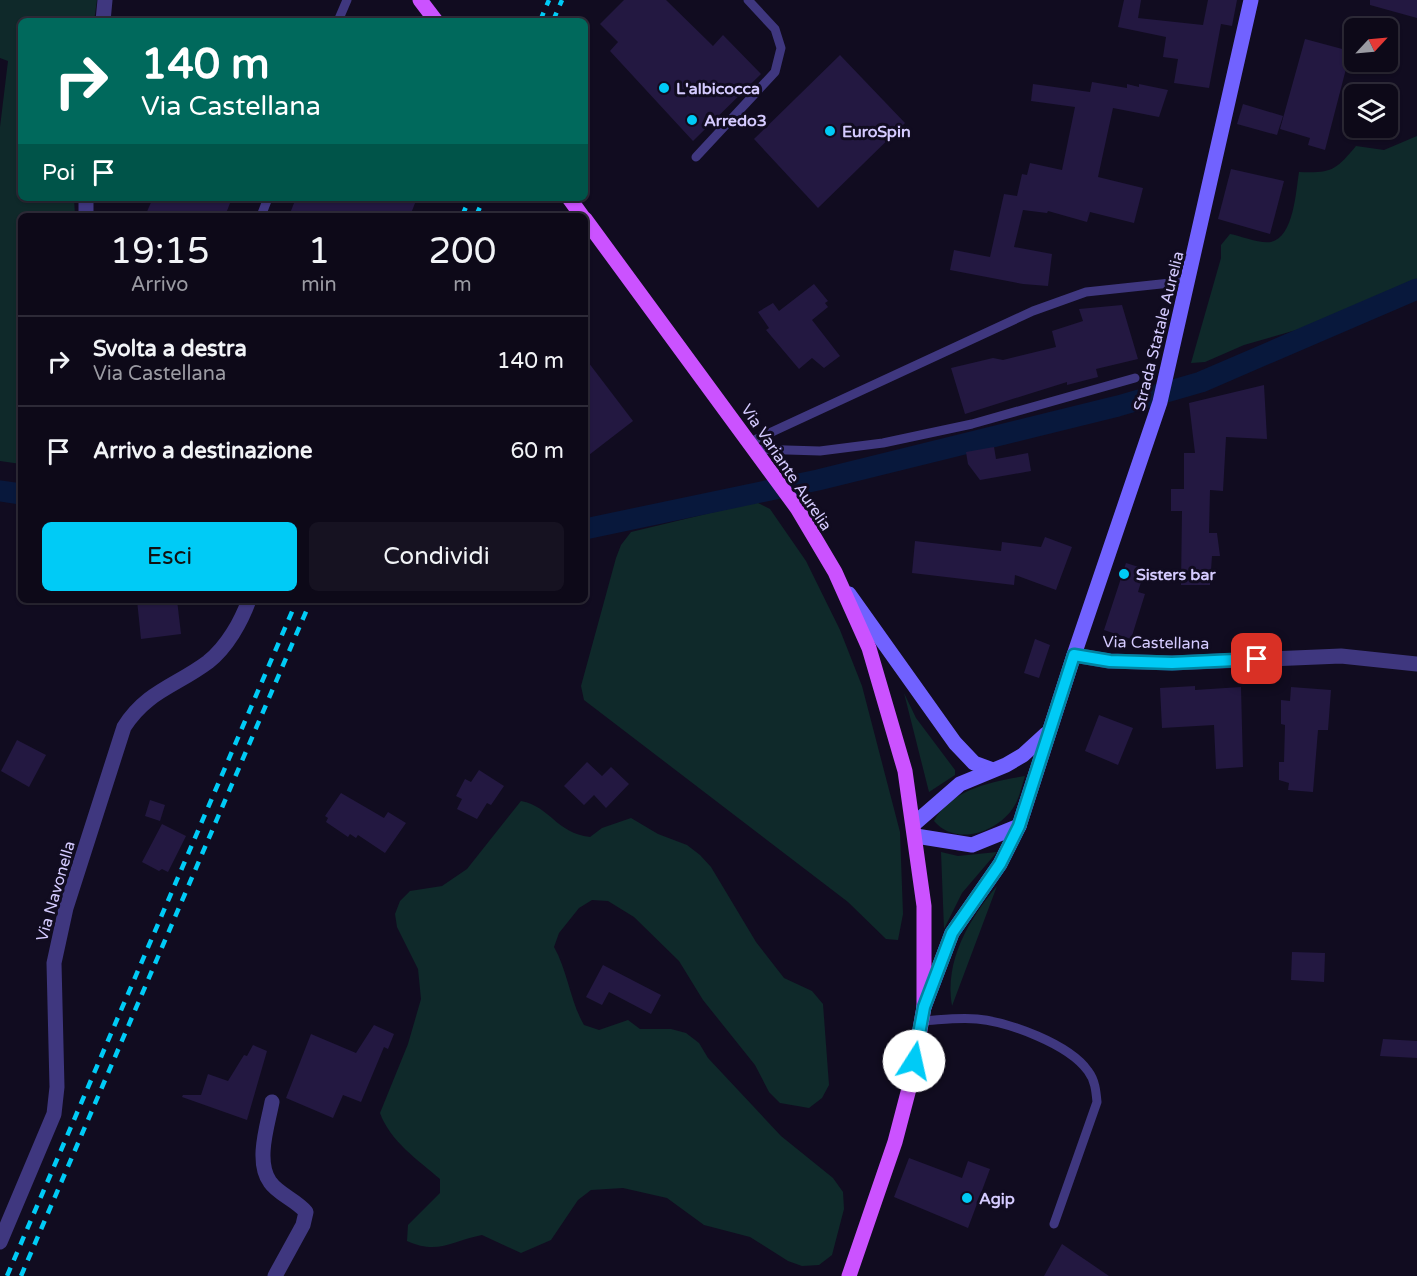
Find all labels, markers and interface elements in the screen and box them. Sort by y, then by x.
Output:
north arrow [1344,18,1398,72]
map controls [1344,18,1398,138]
text: 140 m [141,39,270,90]
icon: right [42,42,120,120]
place label: L'albicocca [676,79,760,99]
marker: L'albicocca [657,81,671,95]
button: layers [1344,84,1398,138]
text: Via Castellana [141,90,321,123]
place label: Arredo3 [704,111,767,131]
marker: Arredo3 [685,113,699,127]
place label: EuroSpin [842,122,911,142]
marker: EuroSpin [823,124,837,138]
icon: arrive [87,156,120,189]
text: Poi [42,160,75,186]
text: 19:15 [110,230,210,273]
text: 1 [308,230,330,273]
text: 200 [428,230,496,273]
street label: Strada Statale Aurelia [1129,249,1189,413]
text: Arrivo [131,273,188,297]
text: min [301,273,337,297]
text: m [453,273,472,297]
text: Svolta a destra [93,336,247,362]
icon: right [42,345,75,378]
text: 140 m [497,348,564,374]
text: Via Castellana [93,362,226,386]
street label: Via Variante Aurelia [736,400,836,535]
icon: arrive [42,435,75,468]
text: Arrivo a destinazione [93,438,312,464]
text: 60 m [510,438,564,464]
button: Esci [42,522,297,591]
button: Condividi [309,522,564,591]
place label: Sisters bar [1136,565,1216,585]
marker: Sisters bar [1117,567,1131,581]
street label: Via Castellana [1103,632,1209,654]
pin [1231,633,1282,684]
icon: arrive [1240,642,1273,675]
street label: Via Navonella [32,839,80,944]
position arrow [882,1029,946,1093]
place label: Agip [979,1189,1015,1209]
marker: Agip [960,1191,974,1205]

